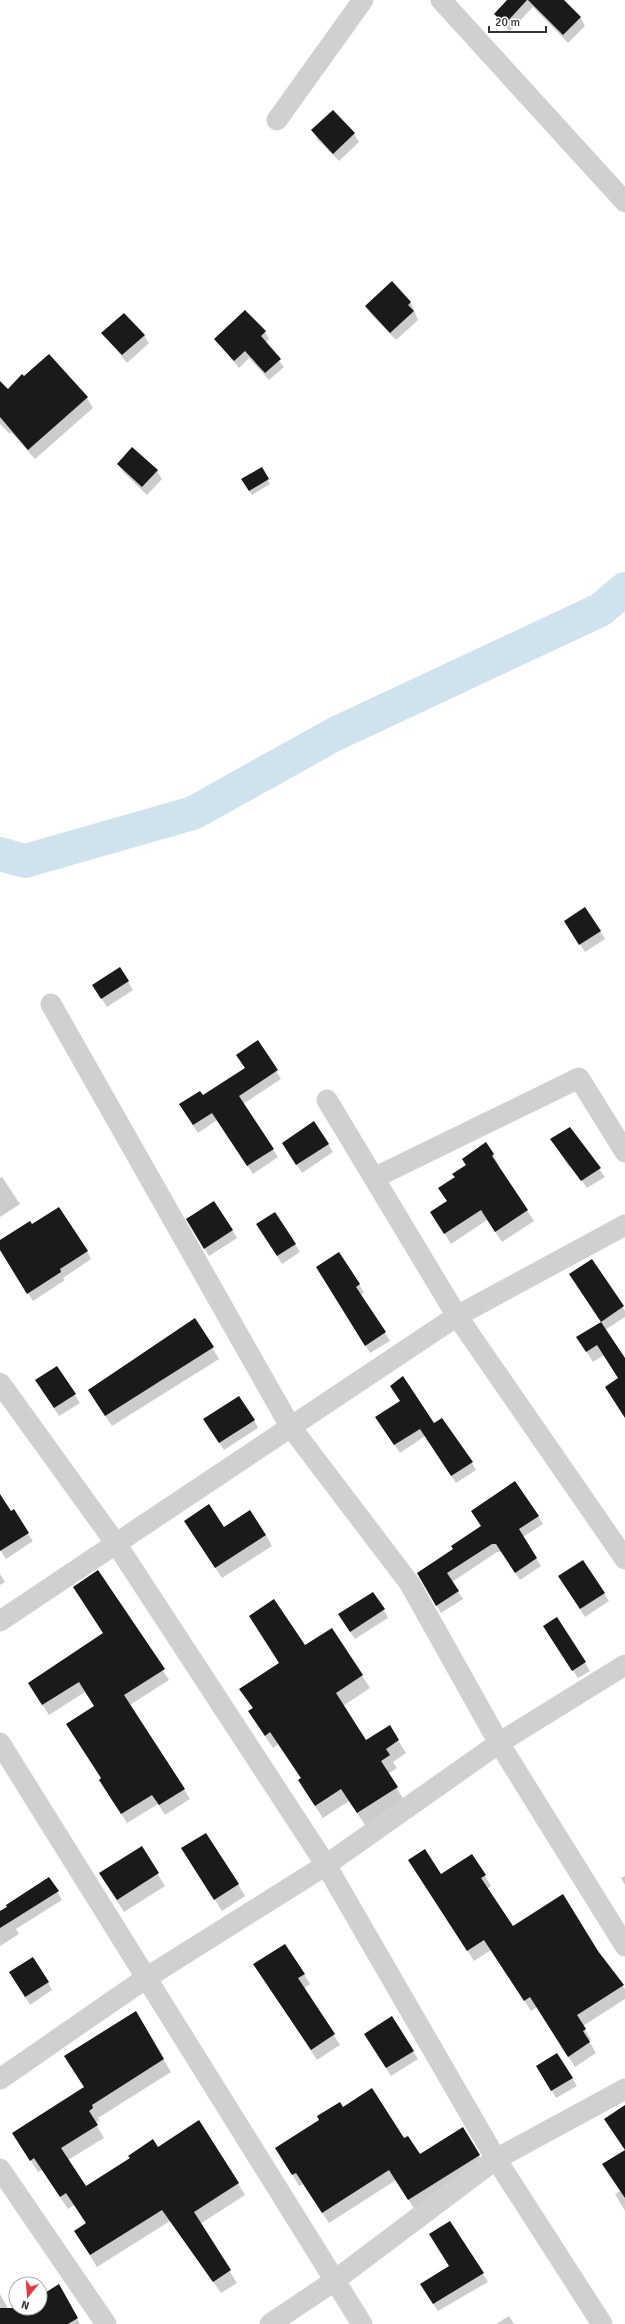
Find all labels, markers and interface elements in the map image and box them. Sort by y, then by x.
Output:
scale bar [489,8,546,34]
text: 20 m [495,15,520,30]
north arrow [8,2276,48,2316]
text: N [20,2298,31,2312]

